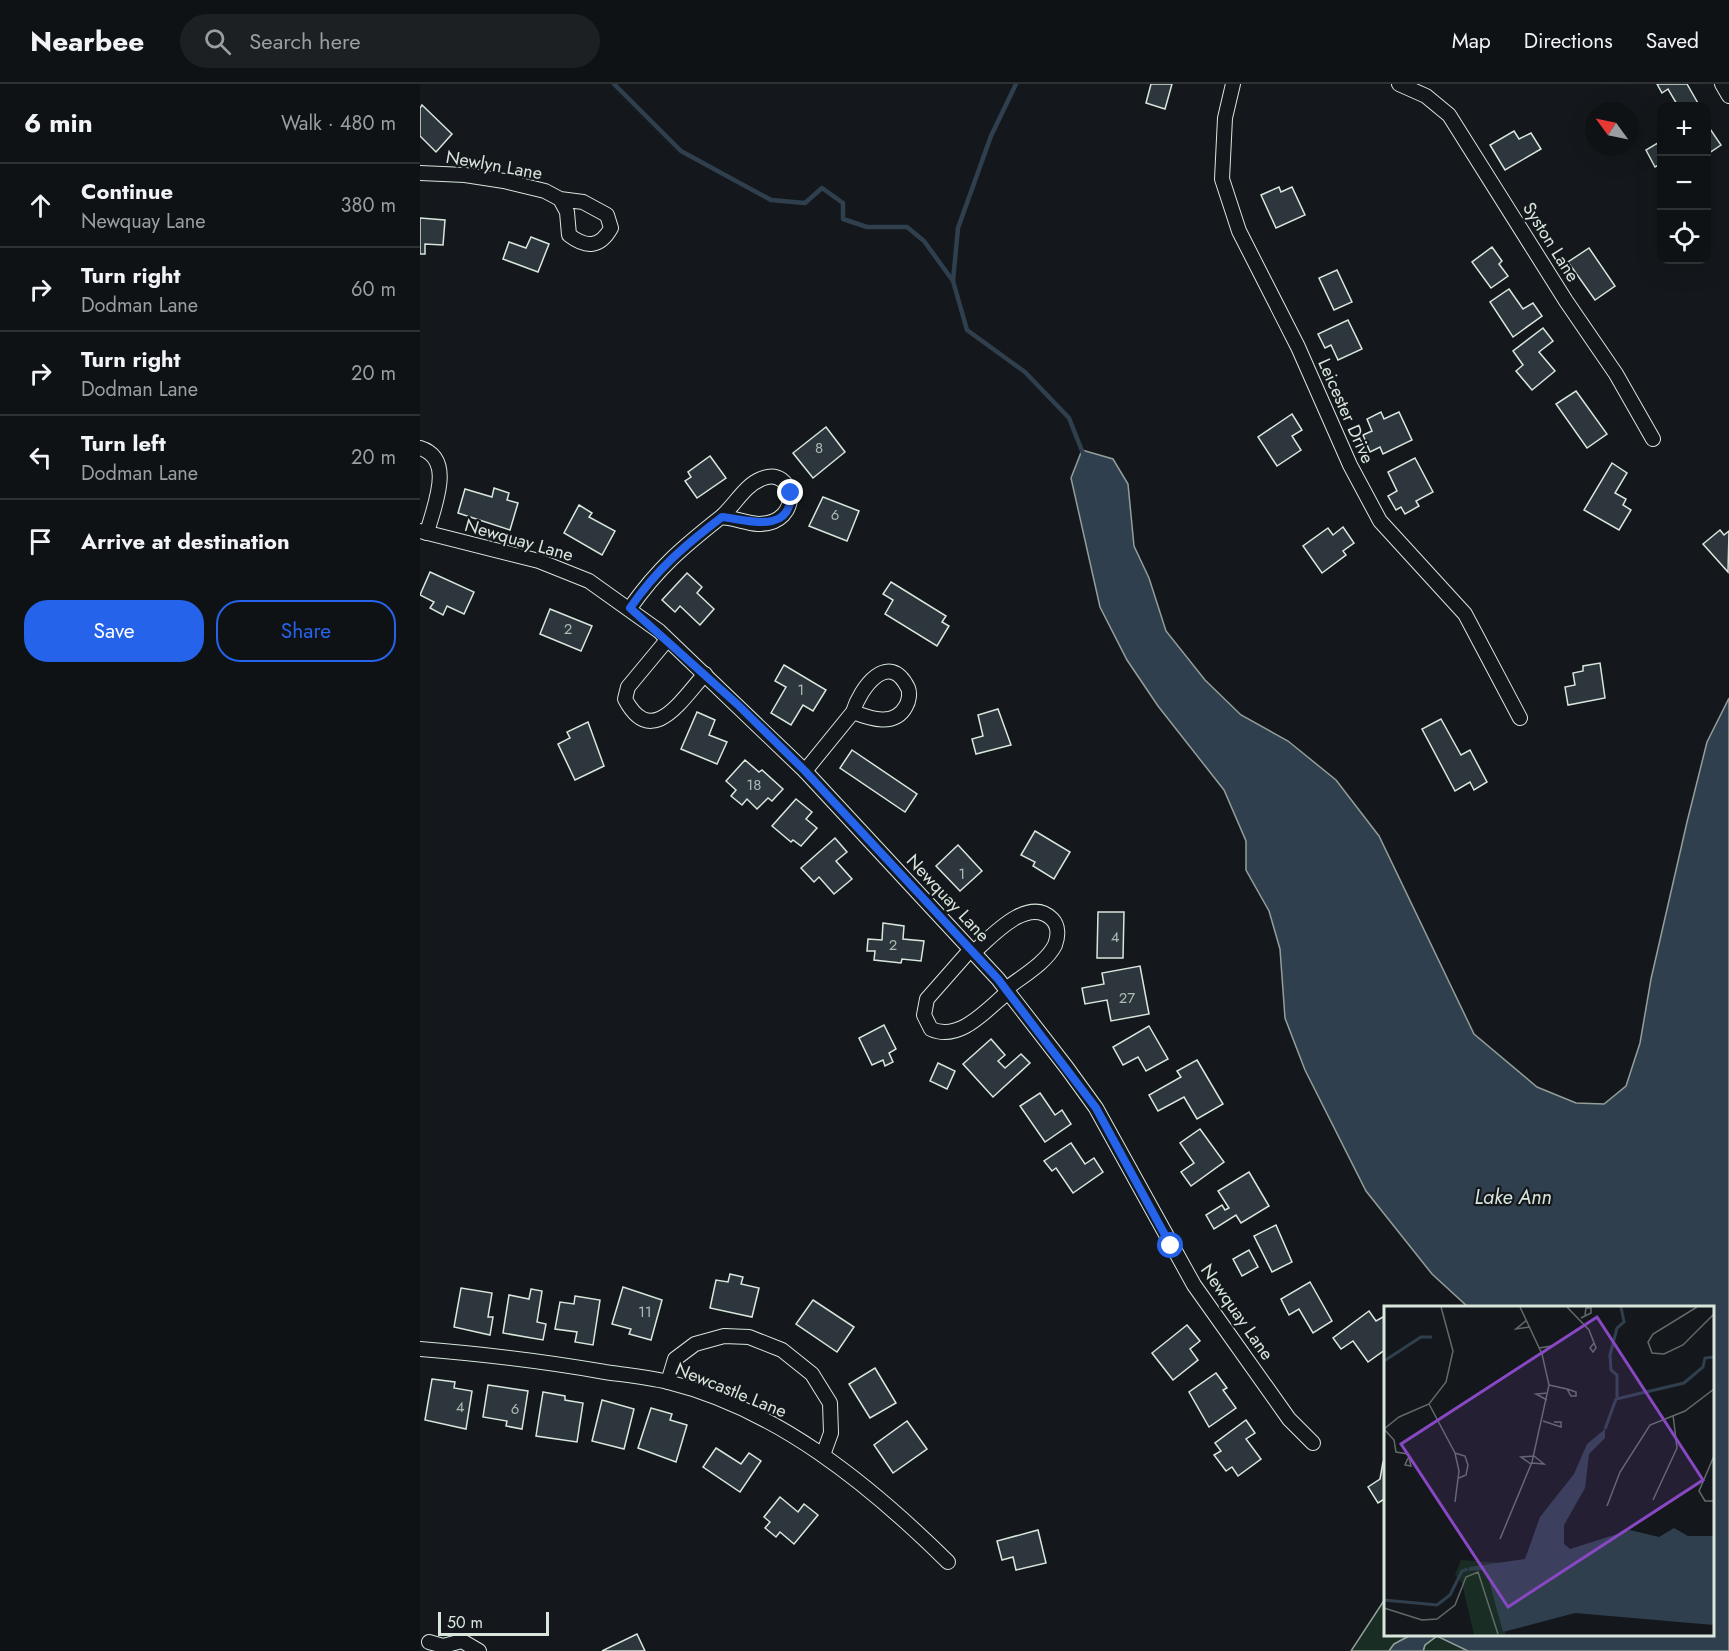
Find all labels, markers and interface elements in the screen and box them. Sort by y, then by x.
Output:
search box [180,14,600,68]
text: Nearbee [30,21,144,62]
icon: search [201,25,234,58]
text: Search here [249,25,361,57]
text: Map [1452,26,1491,56]
text: Directions [1524,26,1613,56]
text: Saved [1646,26,1699,56]
north arrow [1585,102,1639,156]
map controls [1657,102,1711,264]
button: + [1657,102,1711,156]
text: 6 min [24,104,93,142]
text: Walk · 480 m [281,109,396,138]
street label: Newlyn Lane [444,144,544,186]
button: − [1657,156,1711,210]
text: Continue [81,175,173,207]
icon: ahead [24,189,57,222]
text: 380 m [341,191,396,220]
street label: Syston Lane [1516,197,1586,287]
text: Newquay Lane [81,207,205,236]
button: locate [1657,210,1711,264]
text: Turn right [81,259,181,291]
icon: right [24,273,57,306]
text: 60 m [351,275,396,304]
text: Dodman Lane [81,291,198,320]
text: Turn right [81,343,181,375]
street label: Leicester Drive [1311,354,1381,468]
icon: right [24,357,57,390]
text: 20 m [351,359,396,388]
text: Dodman Lane [81,375,198,404]
text: Turn left [81,427,166,459]
house number: 8 [815,437,823,459]
icon: left [24,441,57,474]
text: 20 m [351,443,396,472]
text: Dodman Lane [81,459,198,488]
route end [777,479,803,505]
house number: 6 [831,504,839,526]
street label: Newquay Lane [462,512,576,568]
icon: arrive [24,525,57,558]
text: Arrive at destination [81,525,290,557]
button: Save [24,600,204,662]
button: Share [216,600,396,662]
house number: 2 [564,618,572,640]
house number: 1 [798,679,804,701]
house number: 18 [747,774,761,796]
street label: Newquay Lane [900,848,996,948]
house number: 1 [959,863,965,885]
house number: 4 [1111,926,1120,948]
house number: 2 [889,934,897,956]
house number: 27 [1119,987,1135,1009]
water label: Lake Ann [1474,1183,1552,1212]
route start [1157,1232,1183,1258]
street label: Newquay Lane [1194,1259,1280,1365]
house number: 11 [638,1301,652,1323]
inset map [1384,1306,1714,1636]
street label: Newcastle Lane [671,1356,791,1424]
house number: 4 [456,1396,465,1418]
house number: 6 [511,1398,519,1420]
scale bar [438,1609,549,1636]
text: 50 m [447,1611,483,1634]

